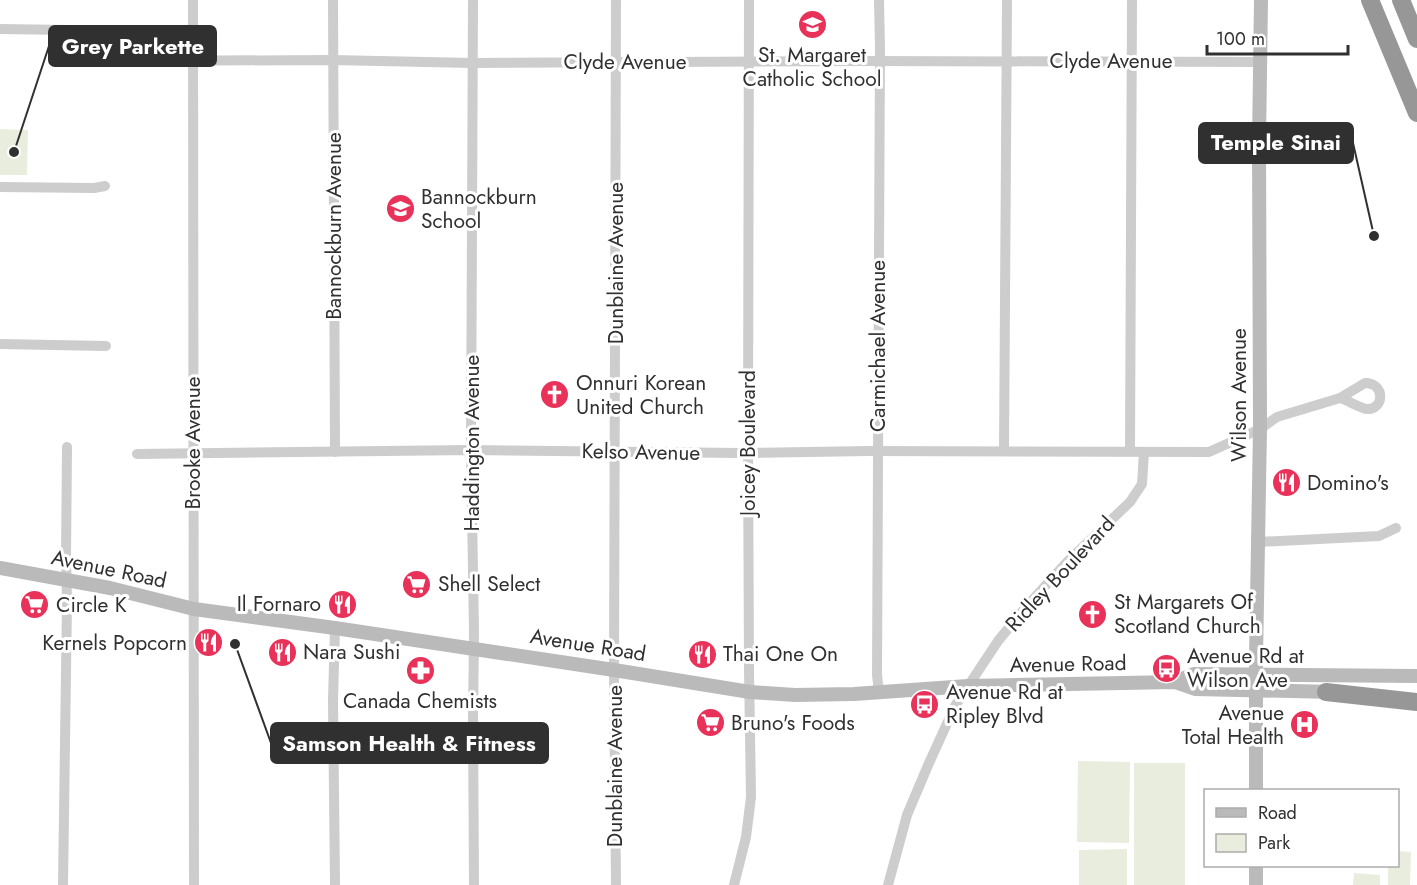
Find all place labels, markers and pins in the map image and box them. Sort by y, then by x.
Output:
school or university icon: St. Margaret Catholic School [796,8,828,40]
callout: Grey Parkette [49,26,216,66]
place label: St. Margaret Catholic School [743,40,881,94]
callout: Temple Sinai [1199,123,1353,163]
place label: Bannockburn School [421,182,537,236]
school or university icon: Bannockburn School [384,193,416,225]
place label: Onnuri Korean United Church [576,368,706,422]
church icon: Onnuri Korean United Church [539,379,571,411]
restaurant icon: Domino's [1270,467,1302,499]
place label: Domino's [1307,468,1389,498]
supermarket icon: Shell Select [401,568,433,600]
place label: Shell Select [438,569,540,599]
place label: St Margarets Of Scotland Church [1114,587,1261,641]
restaurant icon: Il Fornaro [326,588,358,620]
supermarket icon: Circle K [19,589,51,621]
place label: Il Fornaro [237,589,321,619]
place label: Circle K [56,590,127,620]
church icon: St Margarets Of Scotland Church [1077,598,1109,630]
restaurant icon: Kernels Popcorn [192,627,224,659]
place label: Kernels Popcorn [42,628,187,658]
restaurant icon: Nara Sushi [266,636,298,668]
place label: Nara Sushi [303,637,400,667]
restaurant icon: Thai One On [686,638,718,670]
place label: Thai One On [723,639,838,669]
place label: Avenue Rd at Wilson Ave [1187,641,1304,695]
bus stop icon: Avenue Rd at Wilson Ave [1150,652,1182,684]
pharmacy icon: Canada Chemists [404,654,436,686]
place label: Avenue Rd at Ripley Blvd [946,677,1063,731]
place label: Canada Chemists [343,686,497,716]
bus stop icon: Avenue Rd at Ripley Blvd [909,688,941,720]
place label: Avenue Total Health [1182,698,1284,752]
supermarket icon: Bruno's Foods [694,707,726,739]
place label: Bruno's Foods [731,708,855,738]
hospital icon: Avenue Total Health [1289,709,1321,741]
callout: Samson Health & Fitness [271,723,548,763]

